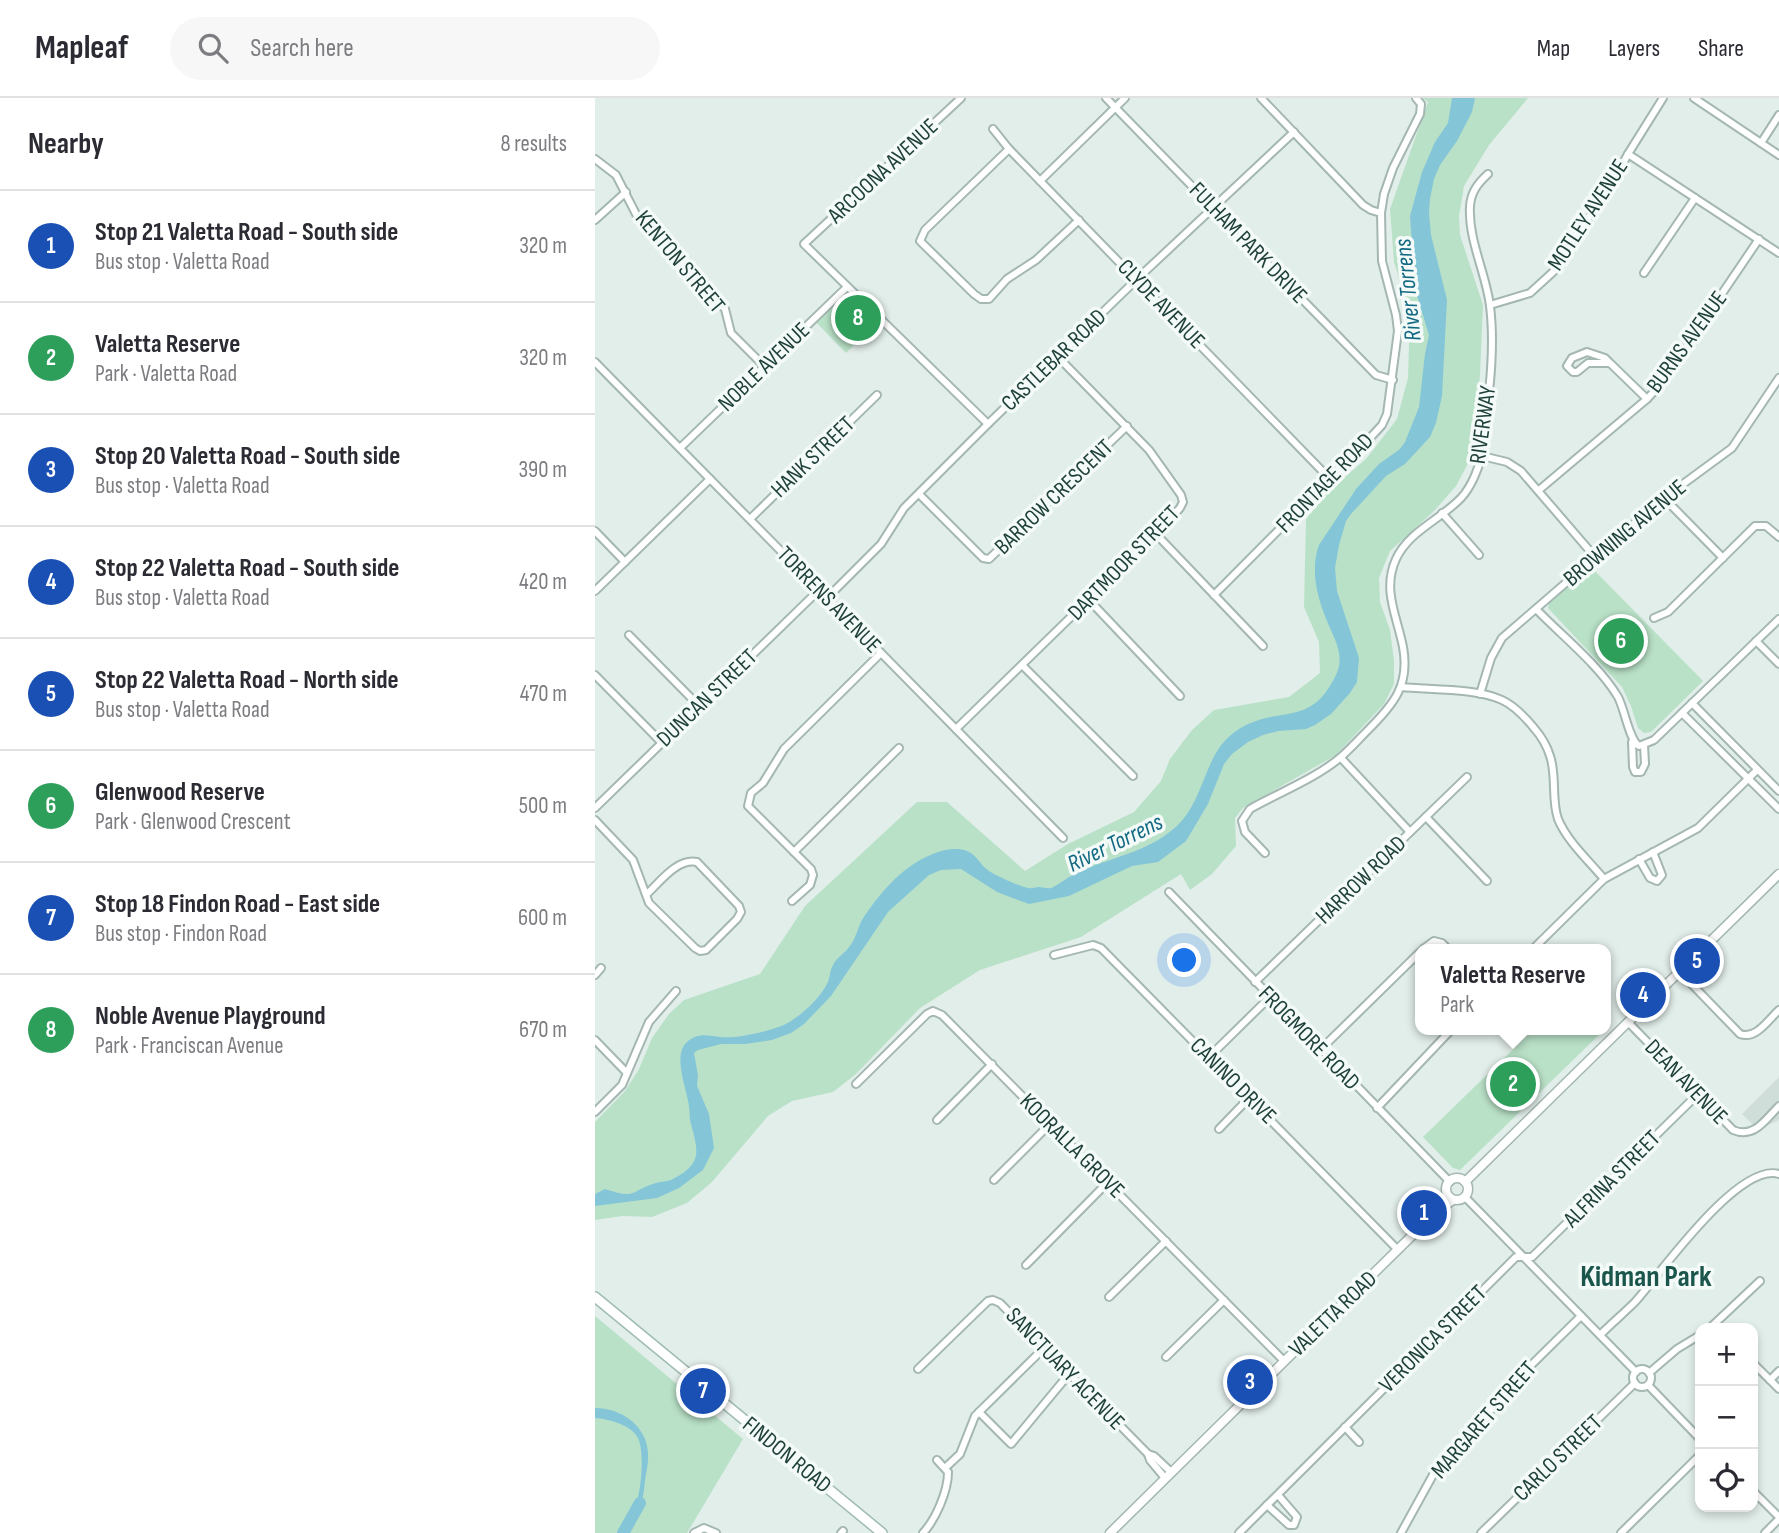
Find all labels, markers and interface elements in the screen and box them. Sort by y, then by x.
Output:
search box [170,17,660,80]
text: Mapleaf [35,28,128,68]
icon: search [194,29,232,67]
text: Search here [250,33,354,64]
text: Map [1537,34,1570,63]
text: Layers [1608,34,1660,63]
text: Share [1698,34,1744,63]
street label: ARCOONA AVENUE [821,113,944,230]
text: Nearby [28,126,104,162]
text: 8 results [501,130,567,158]
street label: MOTLEY AVENUE [1542,154,1634,276]
street label: FULHAM PARK DRIVE [1183,177,1313,309]
street label: KENTON STREET [629,205,731,319]
text: Stop 21 Valetta Road - South side [95,217,398,248]
text: 1 [46,232,56,260]
text: 320 m [519,232,567,260]
water label: River Torrens [1388,237,1428,343]
text: Bus stop · Valetta Road [95,248,269,276]
street label: CLYDE AVENUE [1111,253,1211,355]
street label: BURNS AVENUE [1641,286,1733,398]
pin: 8 [835,292,881,344]
street label: CASTLEBAR ROAD [996,303,1112,417]
street label: NOBLE AVENUE [712,316,816,418]
text: Valetta Reserve [95,329,240,360]
text: 2 [46,344,56,372]
text: 320 m [519,344,567,372]
text: Park · Valetta Road [95,360,237,388]
street label: RIVERWAY [1464,384,1502,466]
street label: HANK STREET [765,410,861,504]
street label: FRONTAGE ROAD [1270,427,1380,539]
street label: BARROW CRESCENT [989,434,1119,560]
text: Stop 20 Valetta Road - South side [95,441,400,472]
text: 3 [46,456,56,484]
text: 390 m [518,456,567,484]
text: Bus stop · Valetta Road [95,472,269,500]
street label: BROWNING AVENUE [1558,473,1692,593]
street label: DARTMOOR STREET [1062,500,1186,626]
street label: TORRENS AVENUE [771,541,887,659]
text: Stop 22 Valetta Road - South side [95,553,399,584]
text: 4 [46,568,56,596]
text: 420 m [519,568,567,596]
text: Bus stop · Valetta Road [95,584,269,612]
pin: 6 [1598,615,1644,667]
street label: DUNCAN STREET [651,643,763,753]
text: Stop 22 Valetta Road - North side [95,665,399,696]
text: 5 [46,680,56,708]
text: 470 m [520,680,567,708]
text: Bus stop · Valetta Road [95,696,269,724]
text: Glenwood Reserve [95,777,265,808]
text: 6 [46,792,56,820]
text: 500 m [519,792,567,820]
water label: River Torrens [1063,807,1168,879]
text: Park · Glenwood Crescent [95,808,291,836]
street label: HARROW ROAD [1310,830,1412,930]
text: Stop 18 Findon Road - East side [95,889,380,920]
text: 7 [46,904,56,932]
text: 600 m [518,904,567,932]
text: Bus stop · Findon Road [95,920,267,948]
pin: 5 [1674,935,1720,987]
your location [1167,943,1201,977]
popup [1415,944,1611,1035]
text: Valetta Reserve [1440,960,1586,991]
pin: 4 [1620,969,1666,1021]
street label: FROGMORE ROAD [1252,980,1366,1096]
text: Park [1440,991,1474,1019]
text: Noble Avenue Playground [95,1001,326,1032]
text: 8 [46,1016,56,1044]
text: 670 m [519,1016,567,1044]
text: Park · Franciscan Avenue [95,1032,283,1060]
street label: CANINO DRIVE [1184,1032,1282,1130]
street label: DEAN AVENUE [1639,1034,1733,1130]
pin: 2 [1490,1058,1536,1110]
street label: KOORALLA GROVE [1014,1088,1130,1204]
street label: ALFRINA STREET [1557,1125,1666,1234]
pin: 1 [1401,1187,1447,1239]
district label: Kidman Park [1580,1259,1712,1295]
street label: VALETTA ROAD [1283,1265,1383,1363]
street label: VERONICA STREET [1373,1279,1493,1399]
street label: SANCTUARY ACENUE [1000,1302,1130,1436]
map controls [1695,1323,1758,1512]
button: + [1695,1323,1758,1386]
pin: 3 [1227,1356,1273,1408]
street label: MARGARET STREET [1425,1356,1543,1484]
pin: 7 [680,1365,726,1417]
button: − [1695,1386,1758,1449]
street label: CARLO STREET [1508,1409,1608,1507]
street label: FINDON ROAD [737,1411,837,1499]
button: locate [1695,1449,1758,1512]

